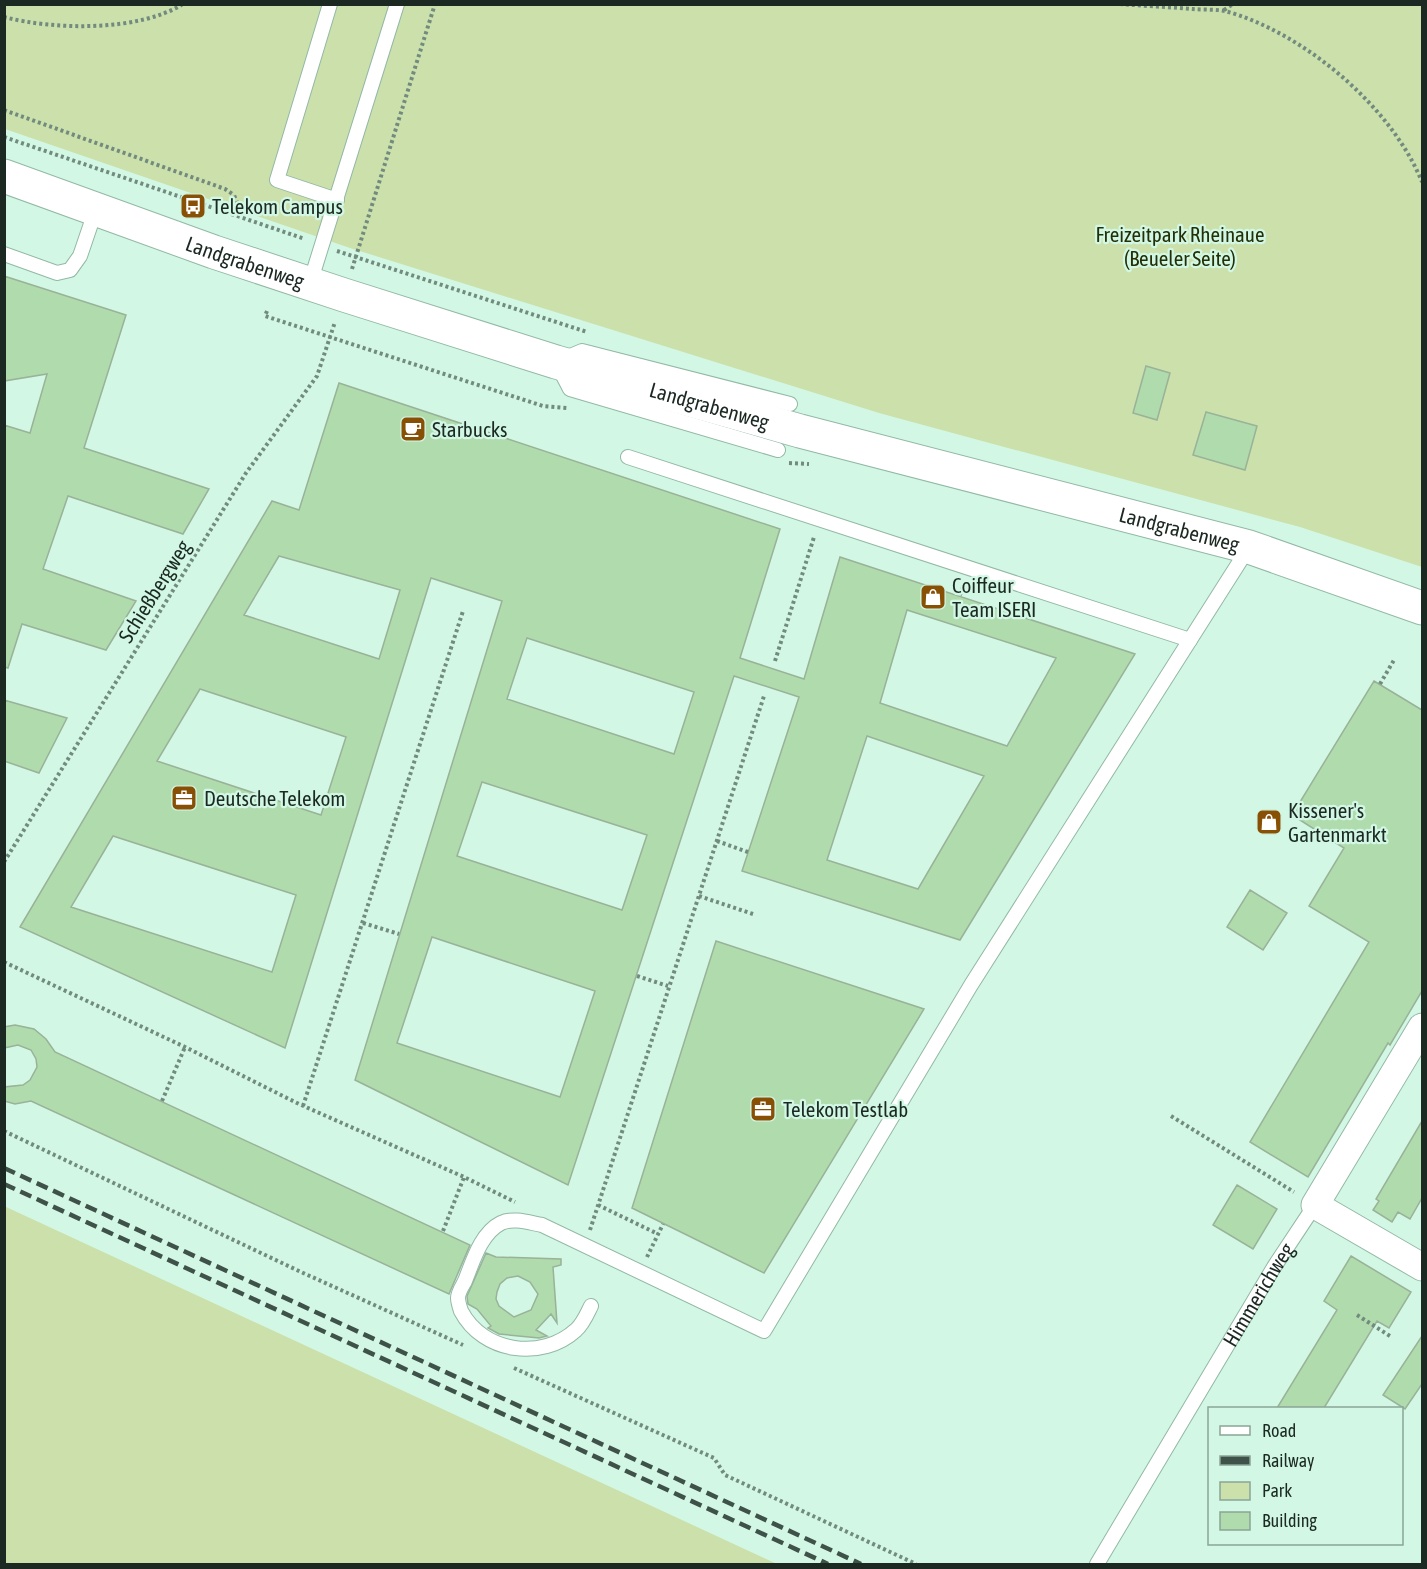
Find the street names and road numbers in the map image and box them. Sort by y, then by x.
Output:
street label: Landgrabenweg [183,231,307,293]
street label: Landgrabenweg [647,377,772,434]
street label: Landgrabenweg [1117,502,1242,556]
street label: Schießbergweg [113,535,195,647]
street label: Himmerichweg [1218,1238,1299,1351]

